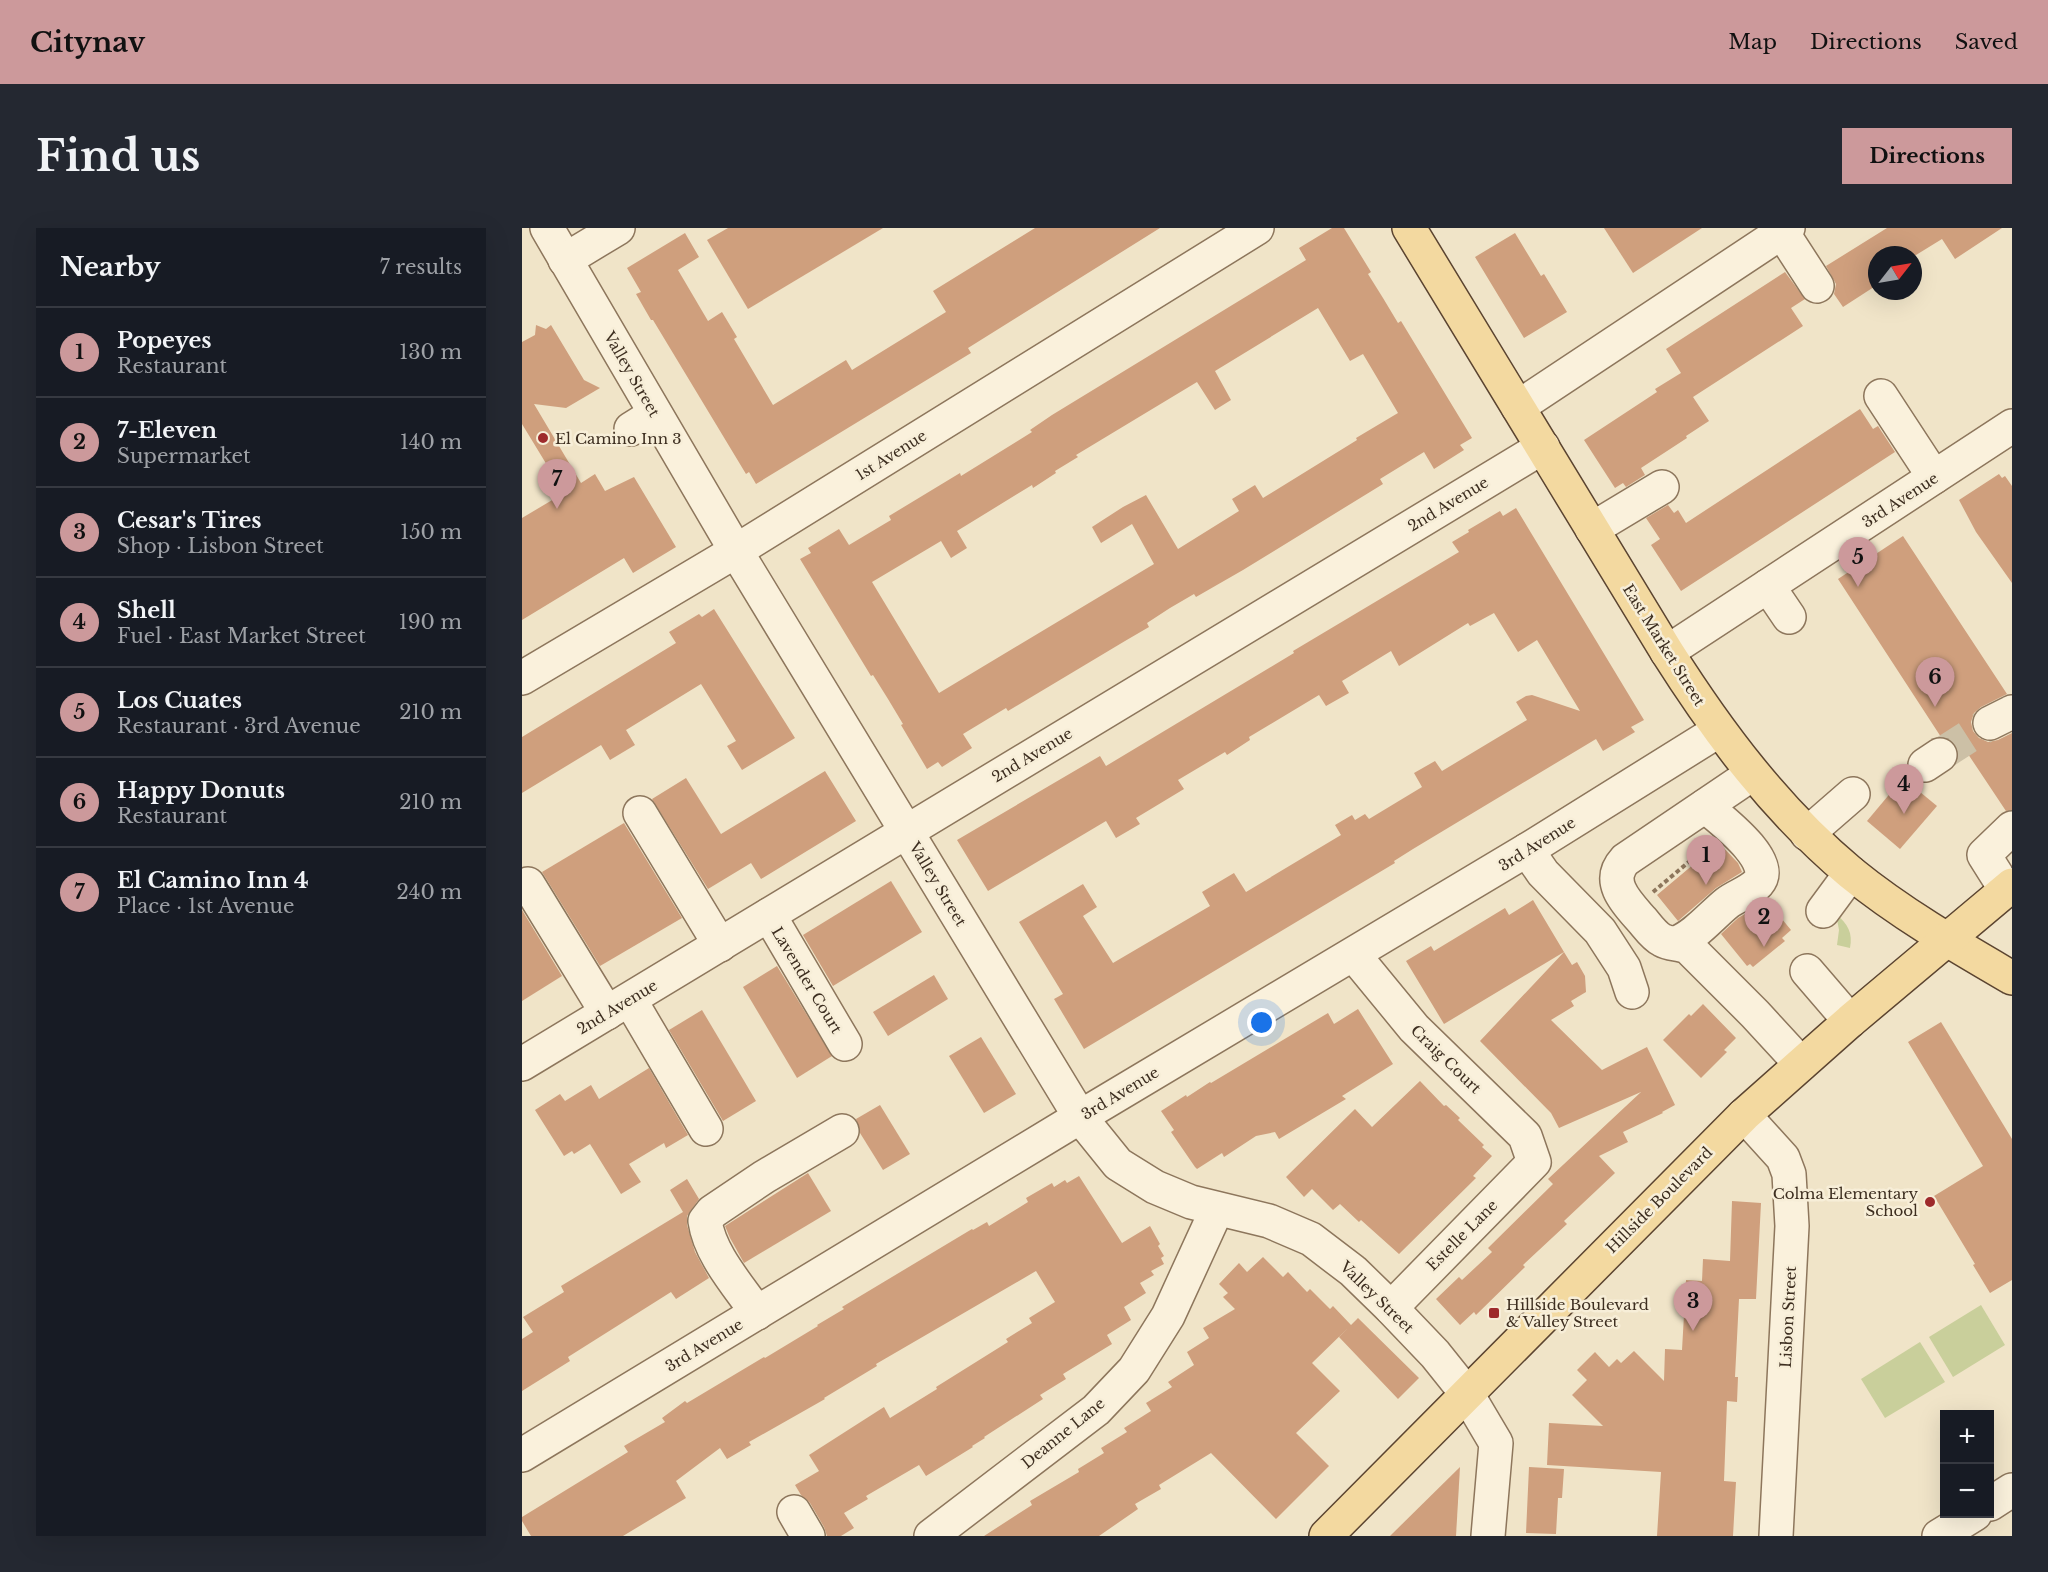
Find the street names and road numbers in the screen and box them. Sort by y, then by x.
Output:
street label: Valley Street [599,327,664,420]
street label: 1st Avenue [852,426,930,484]
street label: 3rd Avenue [1858,468,1942,532]
street label: 2nd Avenue [1404,473,1492,535]
street label: East Market Street [1619,581,1709,710]
street label: 2nd Avenue [988,724,1076,786]
street label: 3rd Avenue [1495,813,1579,875]
street label: Valley Street [905,837,971,930]
street label: Lavender Court [768,923,847,1037]
street label: 2nd Avenue [573,976,661,1038]
street label: Craig Court [1407,1021,1485,1097]
street label: 3rd Avenue [1078,1062,1162,1124]
street label: Hillside Boulevard [1602,1143,1716,1257]
street label: Estelle Lane [1422,1195,1502,1275]
street label: Valley Street [1335,1256,1418,1337]
street label: Lisbon Street [1776,1265,1800,1369]
street label: 3rd Avenue [662,1314,746,1376]
street label: Deanne Lane [1017,1394,1109,1472]

